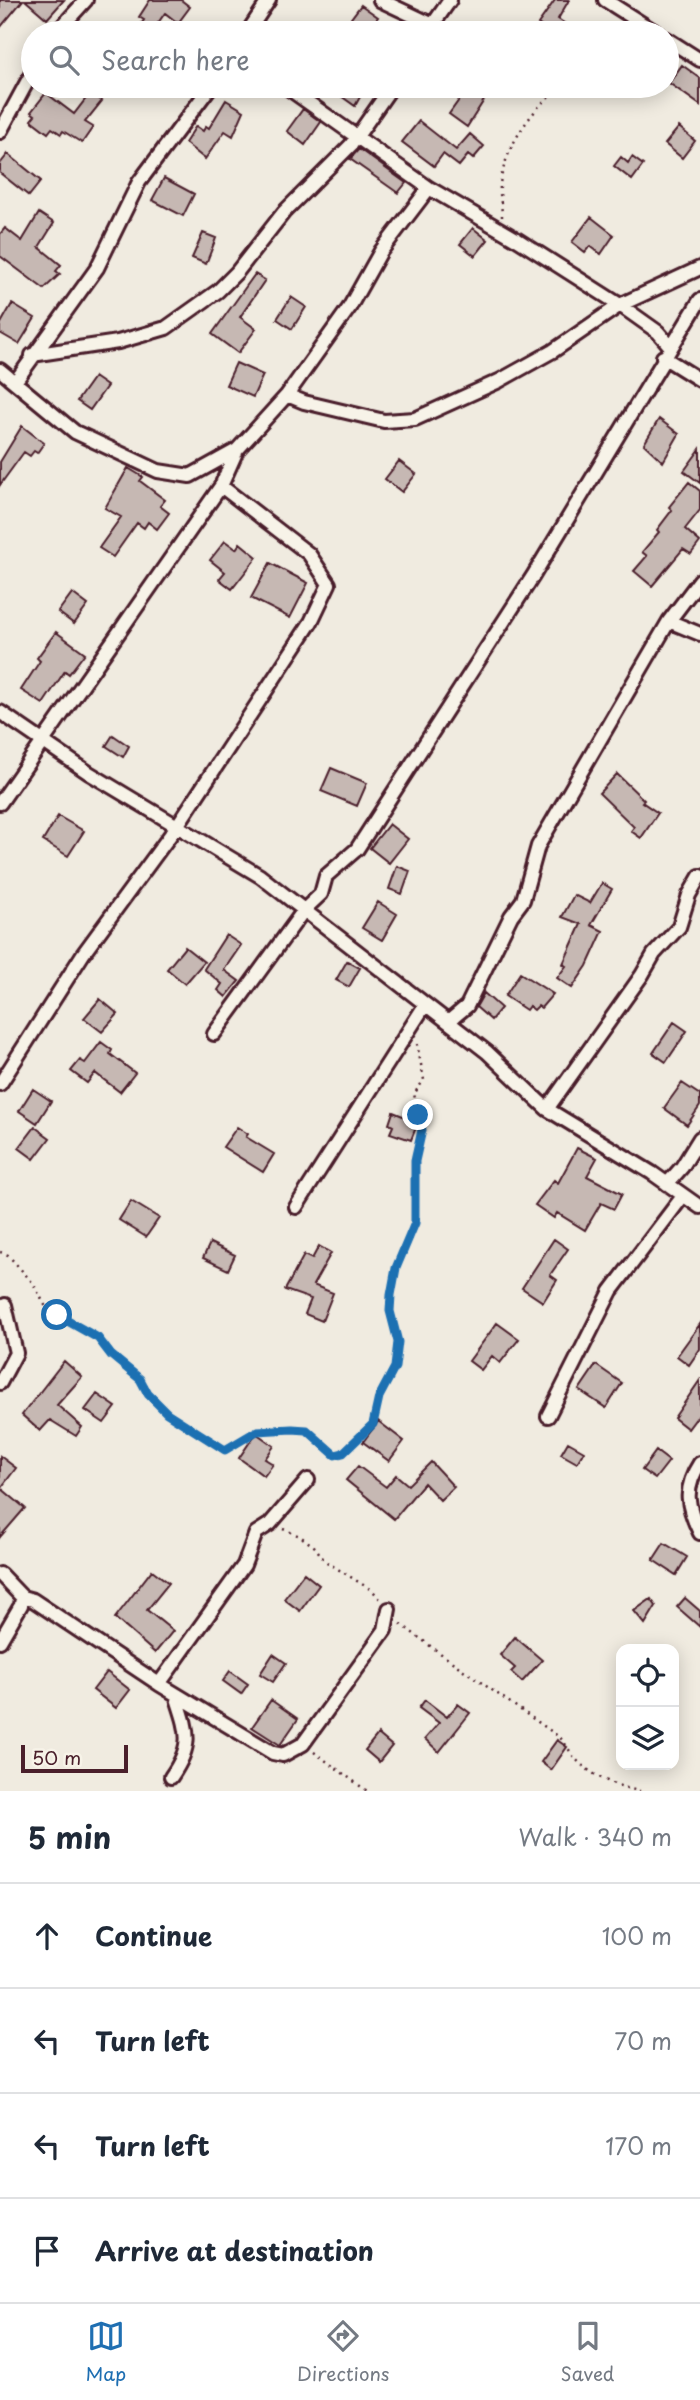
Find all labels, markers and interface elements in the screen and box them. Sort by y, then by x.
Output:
search box [21,21,679,98]
text: Search here [101,40,250,79]
icon: search [45,41,83,79]
route end [402,1099,433,1130]
route start [41,1299,72,1330]
map controls [616,1644,679,1770]
button: locate [616,1644,679,1707]
button: layers [616,1707,679,1770]
scale bar [21,1742,128,1774]
text: 50 m [32,1743,81,1771]
text: 5 min [28,1814,111,1859]
text: Walk · 340 m [519,1819,672,1854]
text: Continue [95,1916,212,1955]
icon: ahead [28,1917,66,1955]
text: 100 m [602,1918,672,1953]
text: Turn left [95,2021,210,2060]
icon: left [28,2022,66,2060]
text: 70 m [614,2023,672,2058]
text: Turn left [95,2126,210,2165]
icon: left [28,2127,66,2165]
text: 170 m [605,2128,672,2163]
text: Arrive at destination [95,2231,374,2270]
icon: arrive [28,2232,66,2270]
tab: Map [86,2317,126,2387]
tab: Directions [297,2317,390,2387]
tab: Saved [561,2317,614,2387]

